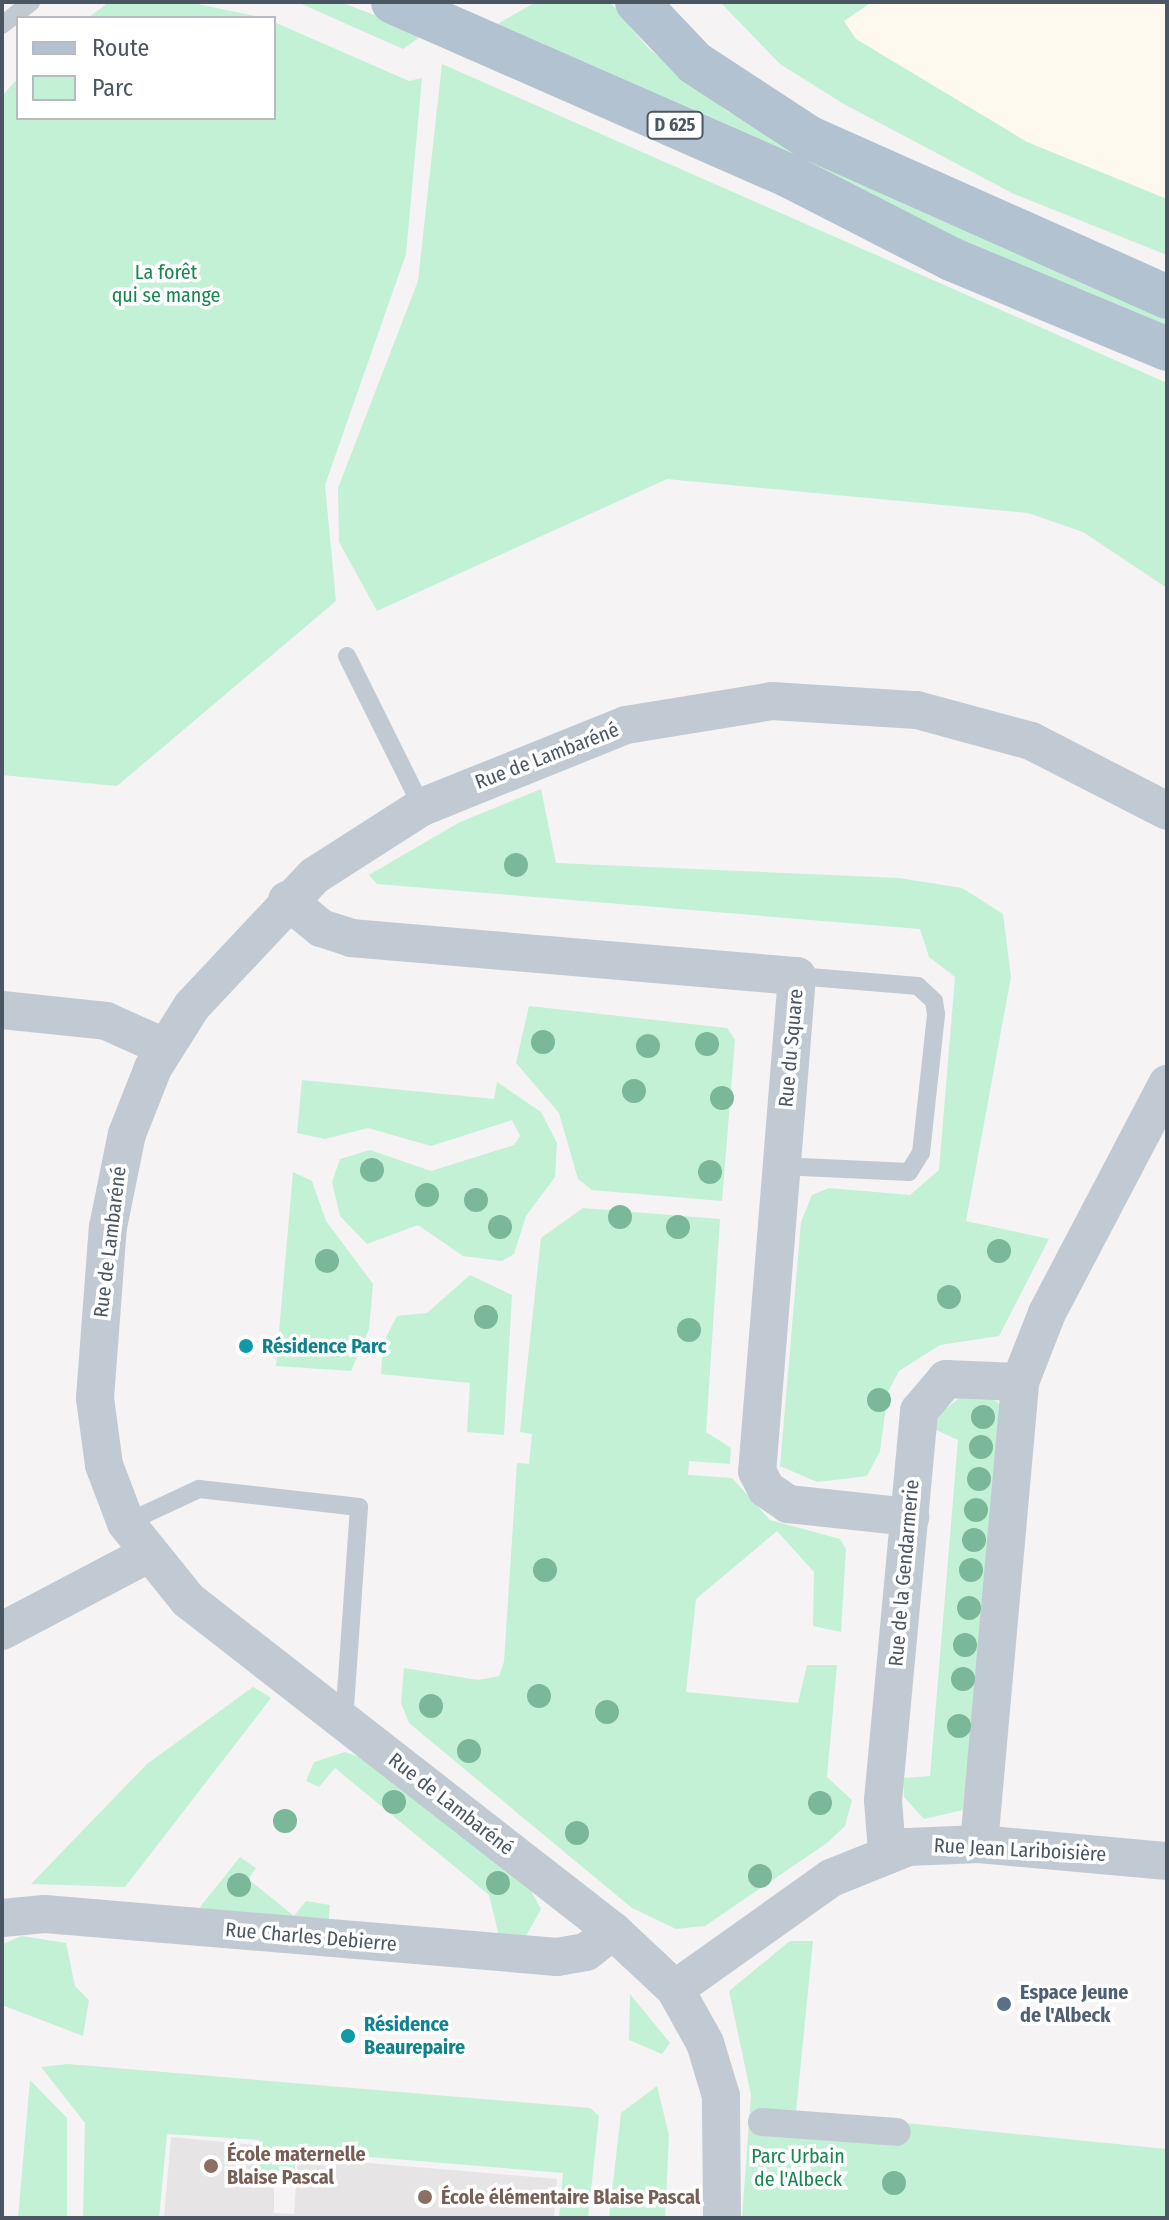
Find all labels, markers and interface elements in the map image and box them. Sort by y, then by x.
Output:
legend [16,16,276,120]
text: Route [92,34,149,62]
text: Parc [92,74,133,102]
road number: D 625 [645,111,705,139]
park label: La forêt qui se mange [112,260,220,307]
street label: Rue de Lambaréné [472,718,622,794]
street label: Rue du Square [774,988,808,1108]
street label: Rue de Lambaréné [89,1165,131,1319]
place label: Résidence Parc [262,1334,387,1358]
marker: Résidence Parc [237,1337,255,1355]
street label: Rue de la Gendarmerie [884,1479,924,1667]
street label: Rue de Lambaréné [384,1748,518,1860]
street label: Rue Jean Lariboisière [933,1833,1107,1867]
street label: Rue Charles Debierre [224,1918,398,1956]
place label: Espace Jeune de l'Albeck [1020,1980,1128,2027]
marker: Espace Jeune de l'Albeck [995,1995,1013,2013]
place label: Résidence Beaurepaire [364,2012,465,2059]
marker: Résidence Beaurepaire [339,2027,357,2045]
place label: École maternelle Blaise Pascal [227,2142,366,2189]
park label: Parc Urbain de l'Albeck [751,2144,845,2191]
marker: École maternelle Blaise Pascal [202,2157,220,2175]
place label: École élémentaire Blaise Pascal [441,2185,700,2209]
marker: École élémentaire Blaise Pascal [416,2188,434,2206]

